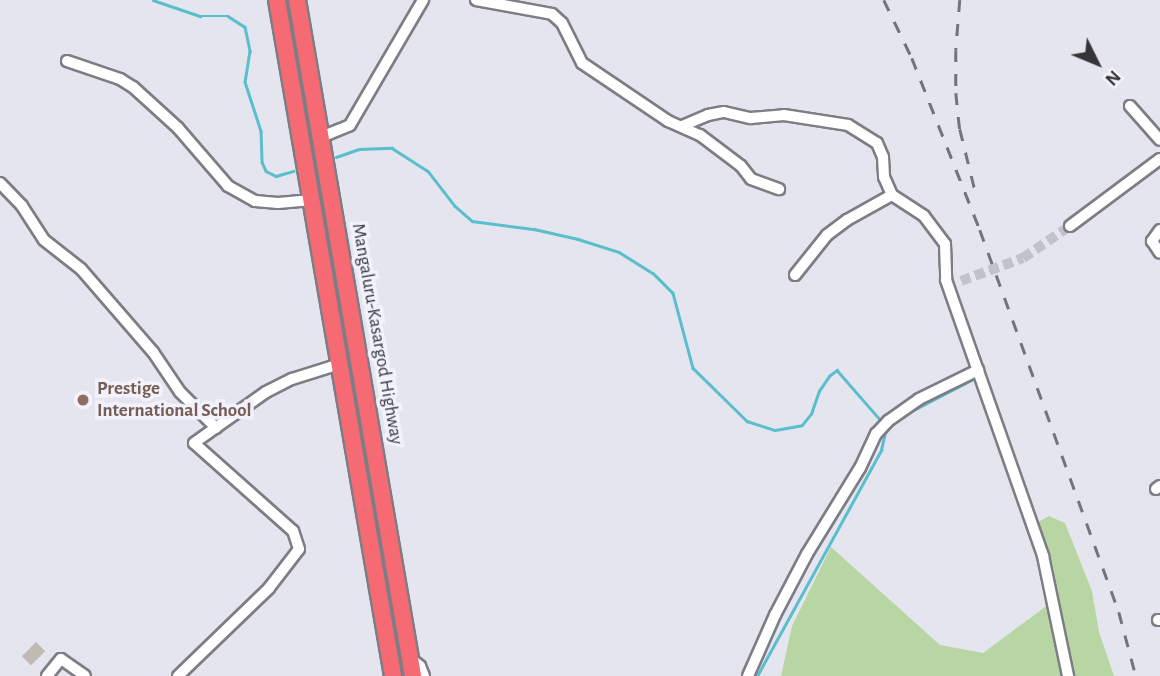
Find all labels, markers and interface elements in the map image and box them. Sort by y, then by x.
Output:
north arrow [1062,28,1132,98]
text: N [1101,66,1124,89]
street label: Mangaluru-Kasargod Highway [346,222,408,446]
place label: Prestige International School [97,378,252,422]
marker: Prestige International School [75,392,91,408]

